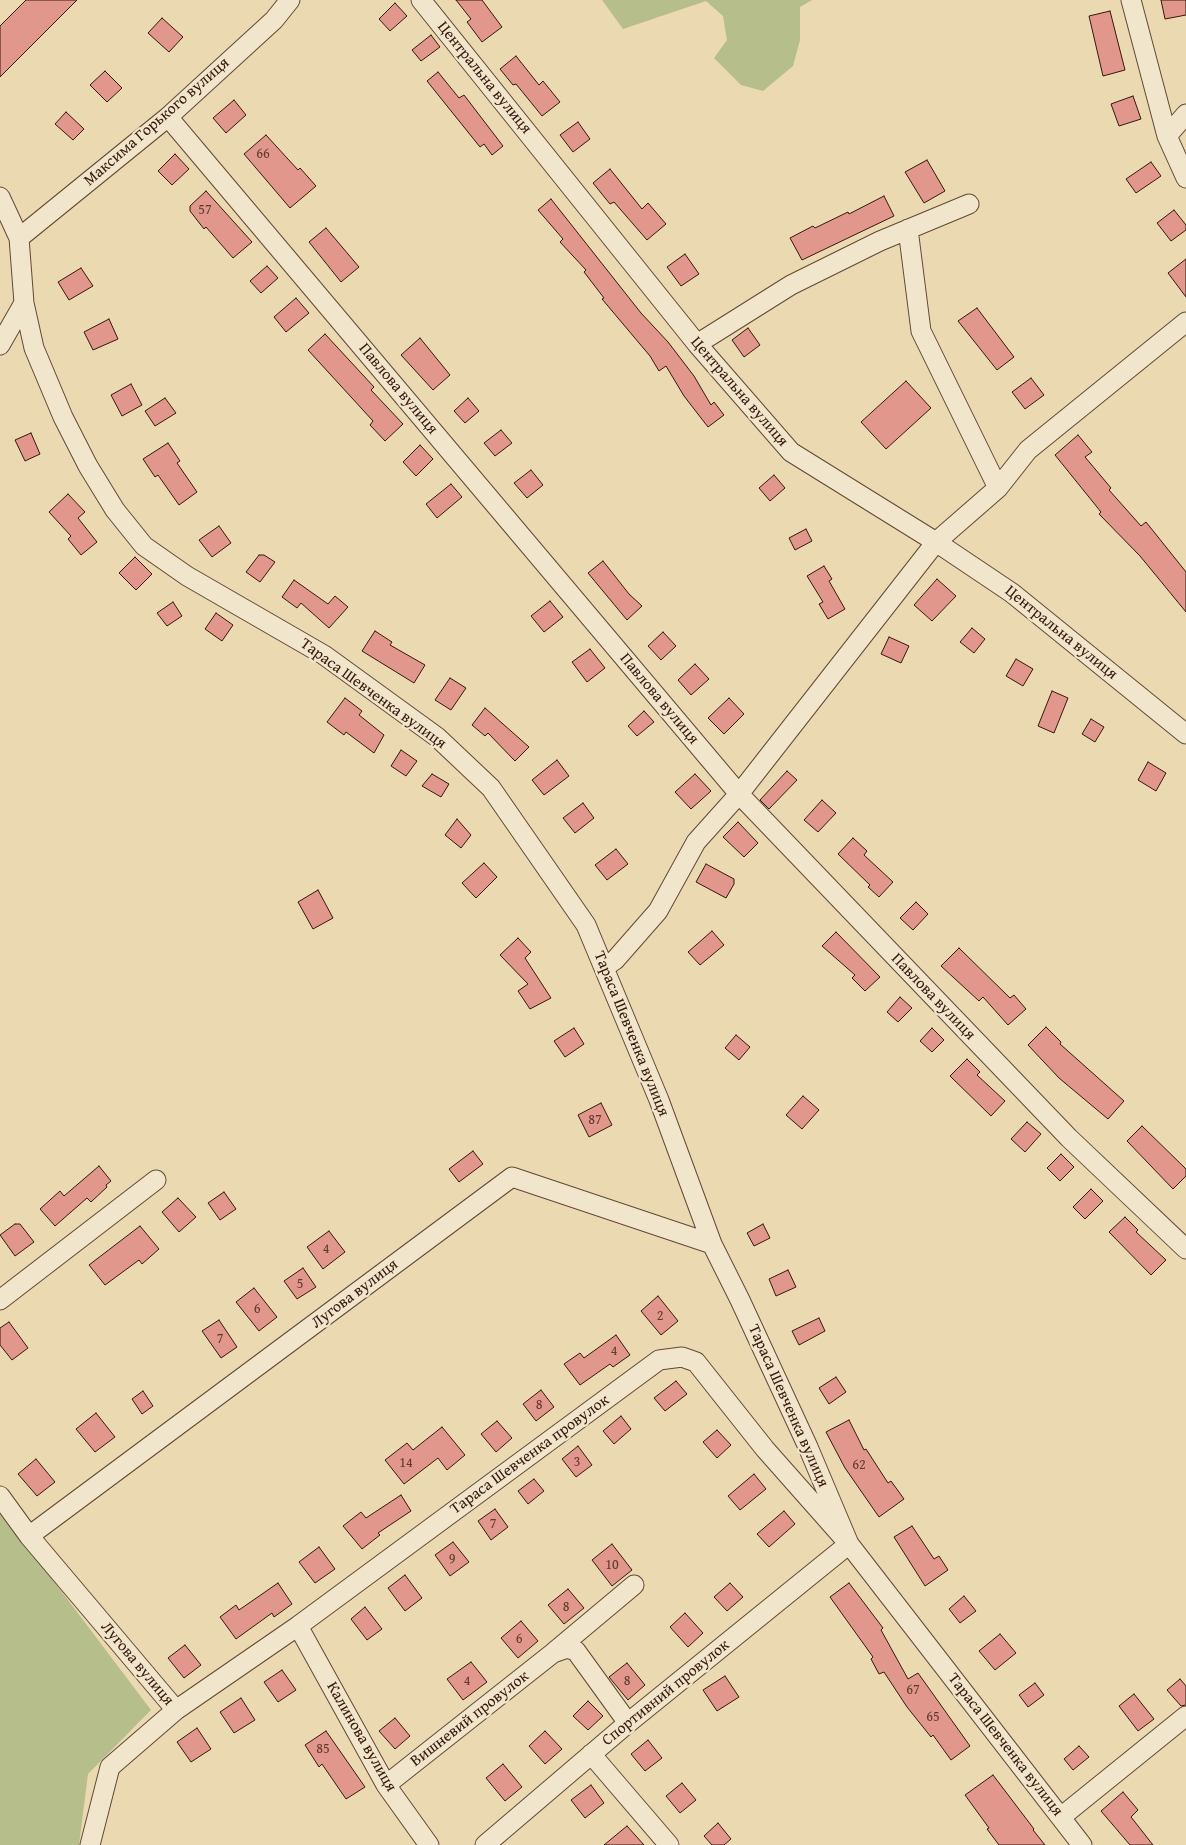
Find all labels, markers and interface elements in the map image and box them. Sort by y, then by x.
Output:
street label: Центральна вулиця [433,18,535,138]
street label: Максима Горького вулиця [80,54,234,190]
house number: 66 [256,146,270,162]
house number: 57 [198,202,212,218]
street label: Центральна вулиця [686,333,792,451]
street label: Павлова вулиця [354,339,442,439]
street label: Центральна вулиця [1001,582,1121,684]
street label: Тараса Шевченка вулиця [296,634,450,754]
street label: Павлова вулиця [615,649,703,749]
street label: Тараса Шевченка вулиця [589,949,673,1119]
street label: Павлова вулиця [887,950,979,1044]
house number: 87 [588,1112,602,1128]
house number: 4 [323,1241,329,1257]
street label: Лугова вулиця [308,1255,402,1333]
house number: 5 [297,1276,303,1292]
house number: 6 [254,1301,260,1317]
house number: 2 [657,1308,663,1324]
street label: Тараса Шевченка вулиця [743,1322,833,1490]
house number: 7 [217,1331,223,1347]
house number: 4 [611,1343,617,1359]
street label: Тараса Шевченка провулок [447,1391,613,1519]
house number: 8 [536,1397,542,1413]
house number: 3 [574,1454,580,1470]
house number: 14 [399,1455,413,1471]
house number: 62 [852,1457,866,1473]
house number: 7 [490,1516,496,1532]
house number: 9 [449,1551,455,1567]
house number: 10 [605,1557,619,1573]
house number: 8 [563,1599,569,1615]
street label: Лугова вулиця [96,1618,178,1710]
house number: 6 [516,1631,522,1647]
street label: Спортивний провулок [598,1636,734,1750]
street label: Вишневий провулок [407,1667,533,1771]
street label: Тараса Шевченка вулиця [943,1670,1067,1820]
house number: 4 [464,1673,470,1689]
house number: 8 [624,1673,630,1689]
street label: Калинова вулиця [322,1679,400,1795]
house number: 67 [906,1682,920,1698]
house number: 65 [926,1709,940,1725]
house number: 85 [316,1741,330,1757]

